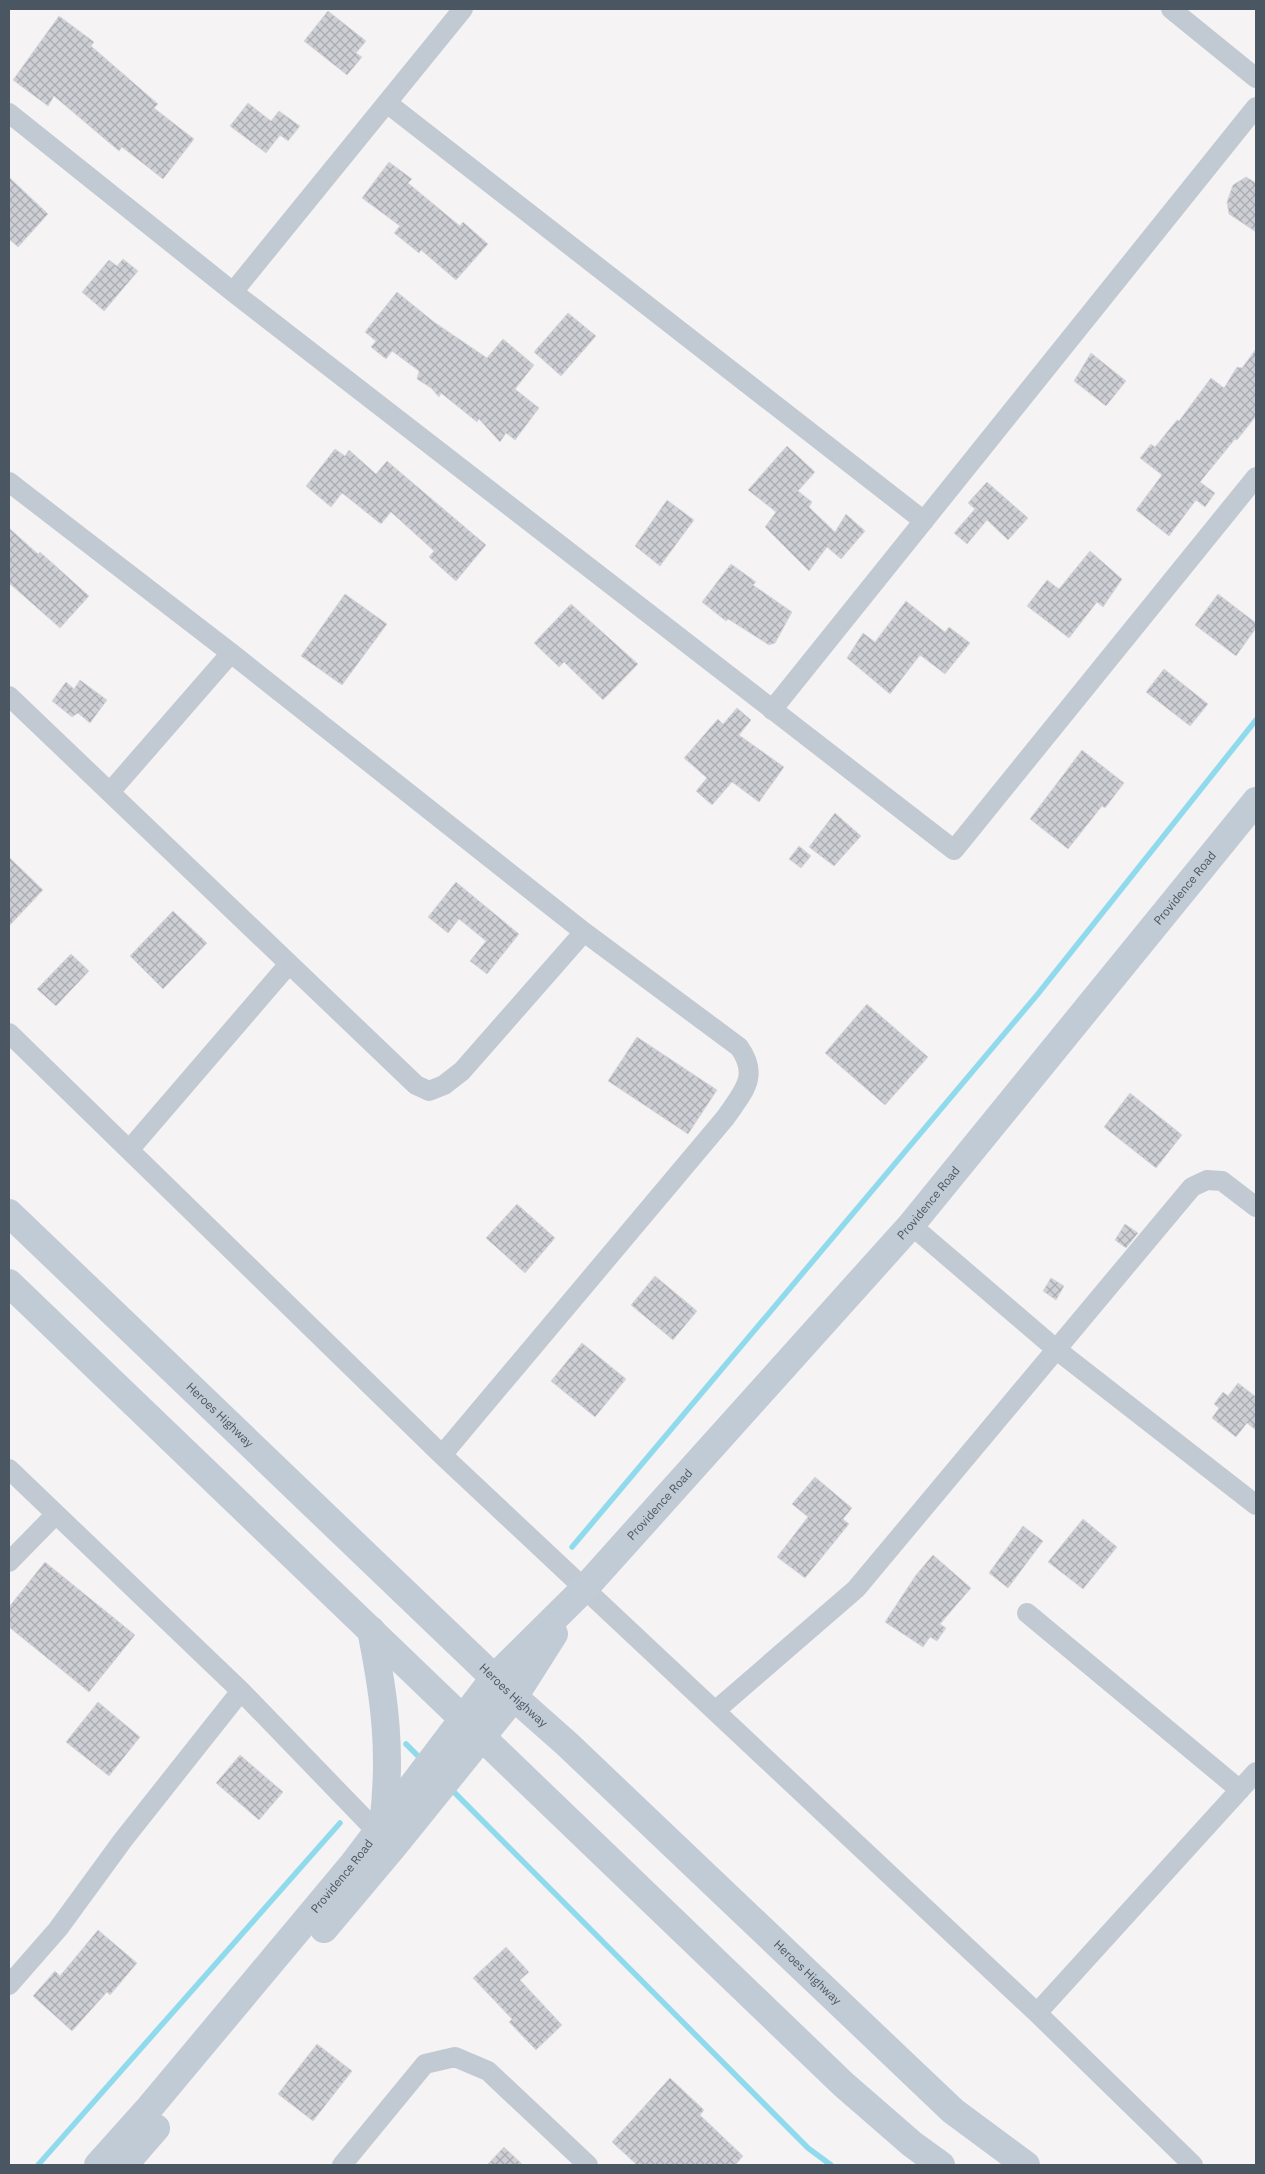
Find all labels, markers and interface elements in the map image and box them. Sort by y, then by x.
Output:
street label: Providence Road [1150,848,1219,928]
street label: Providence Road [894,1163,963,1242]
street label: Heroes Highway [183,1379,257,1450]
street label: Providence Road [624,1466,695,1543]
street label: Heroes Highway [476,1660,551,1730]
street label: Providence Road [307,1836,376,1916]
street label: Heroes Highway [771,1937,845,2008]

